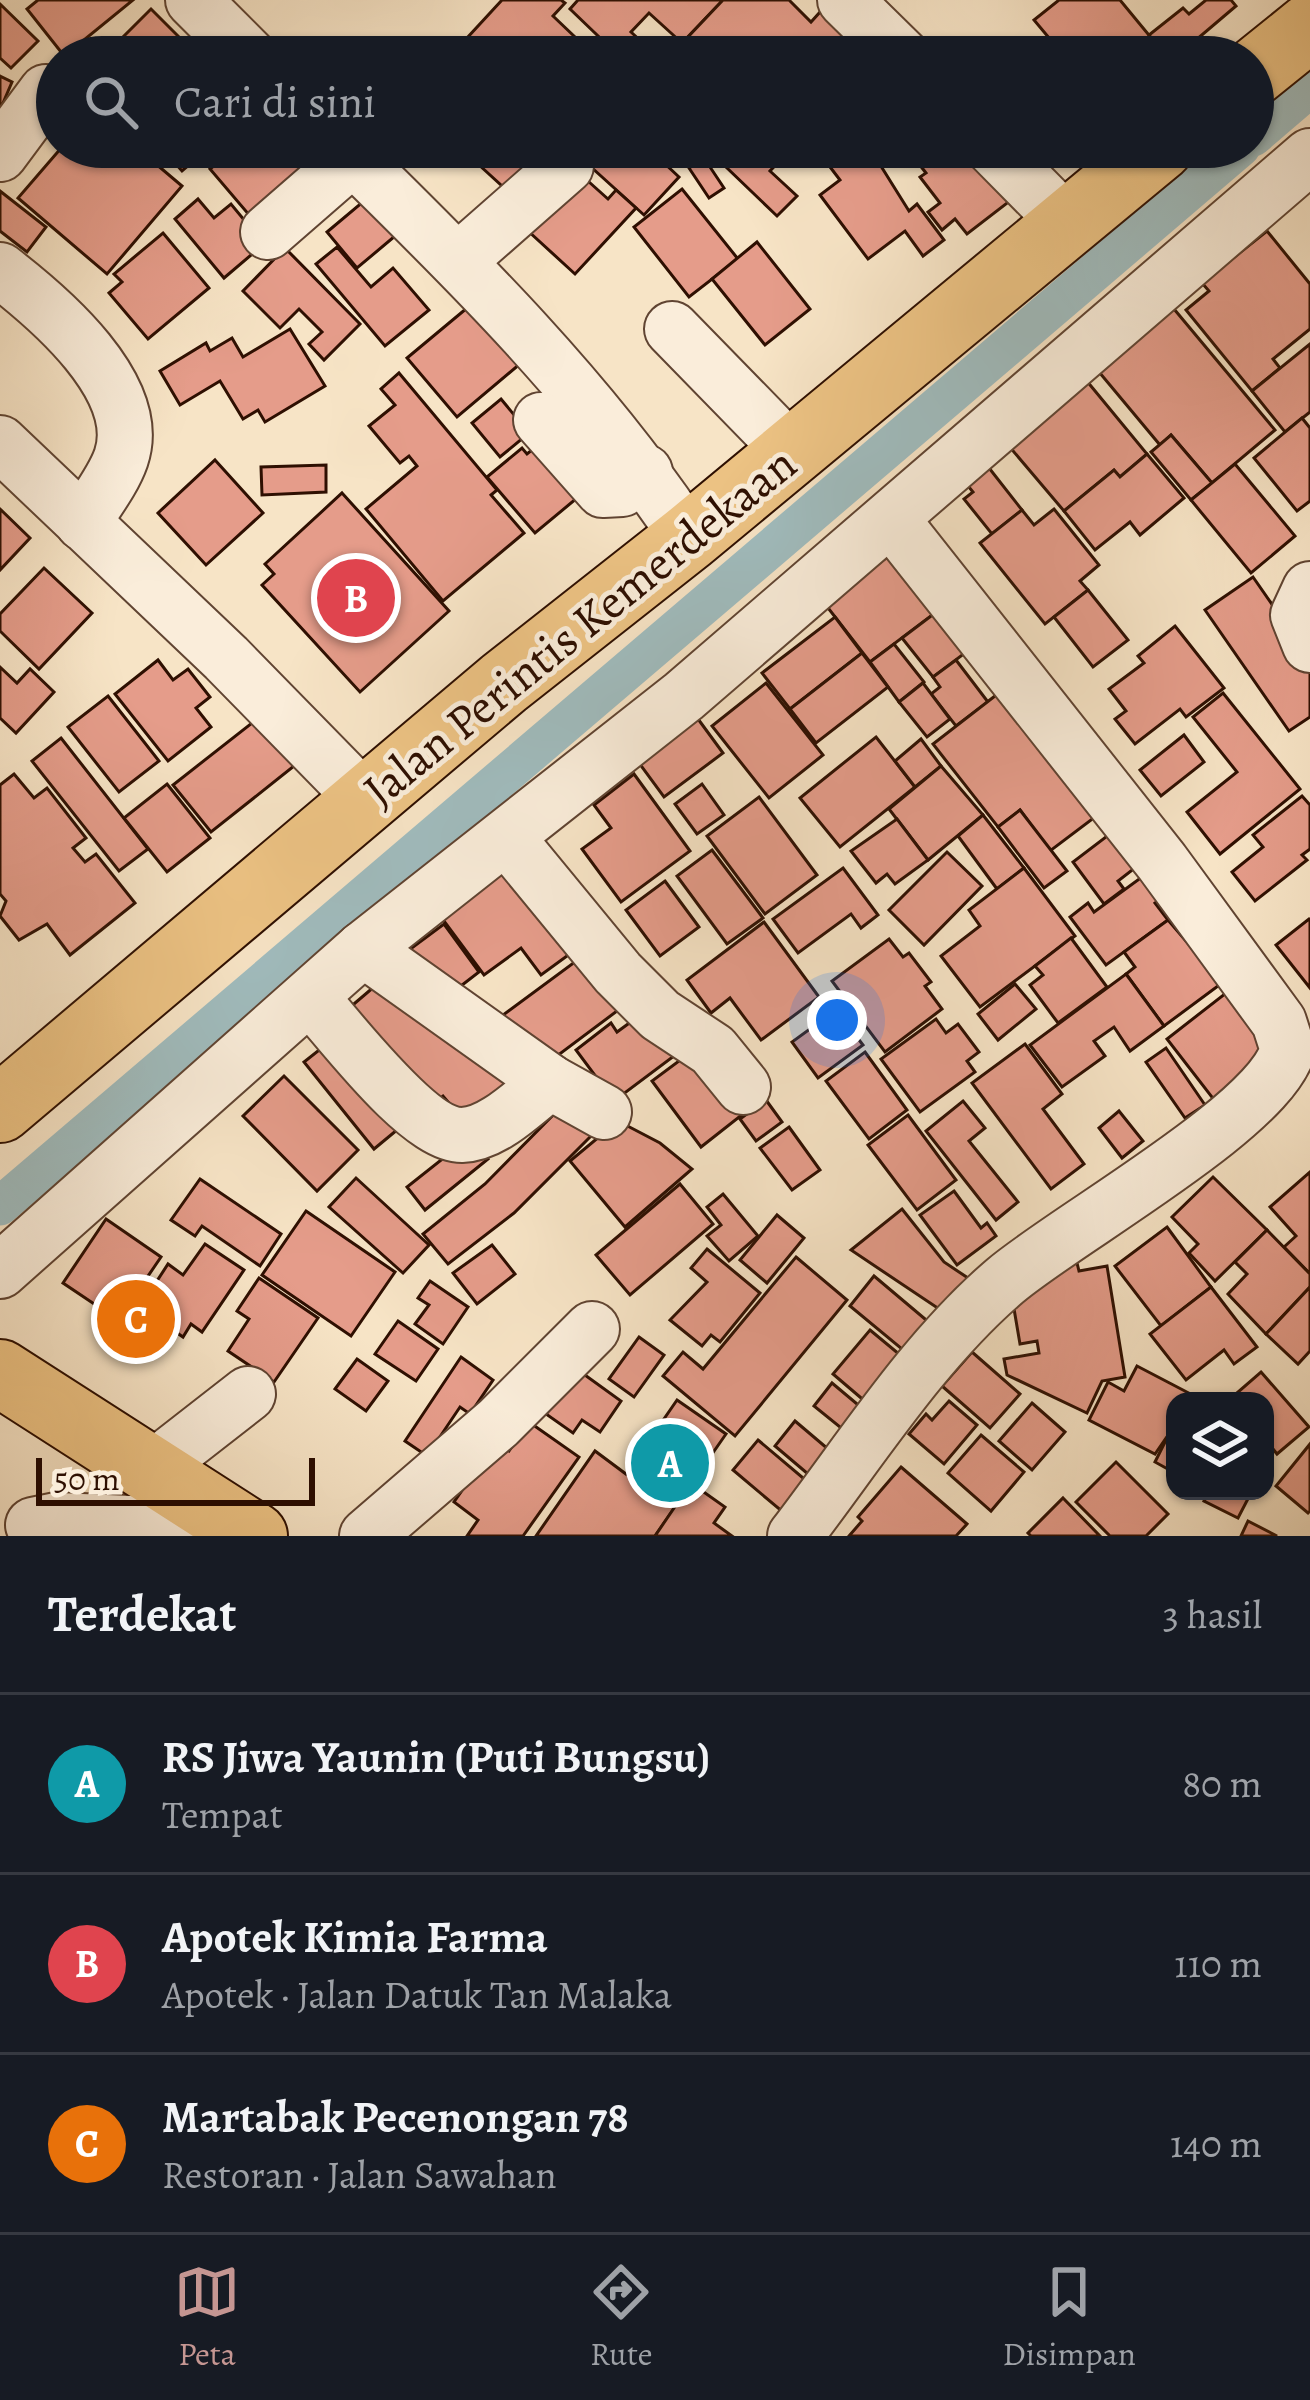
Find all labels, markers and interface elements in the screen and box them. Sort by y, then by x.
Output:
search box [36,36,1274,168]
icon: search [78,69,144,135]
text: Cari di sini [174,71,376,133]
street label: Jalan Perintis Kemerdekaan [349,431,810,822]
pin: B [317,553,395,643]
your location [807,990,867,1050]
pin: C [97,1274,175,1364]
map controls [1166,1392,1274,1500]
button: layers [1166,1392,1274,1500]
pin: A [631,1418,709,1508]
scale bar [36,1452,315,1505]
text: 50 m [54,1456,120,1501]
text: Terdekat [48,1579,236,1649]
text: 3 hasil [1163,1588,1262,1641]
text: RS Jiwa Yaunin (Puti Bungsu) [162,1726,710,1788]
text: A [75,1757,99,1810]
text: 80 m [1182,1757,1262,1810]
text: Tempat [162,1788,283,1841]
text: Apotek Kimia Farma [162,1906,548,1968]
text: B [75,1937,99,1990]
text: 110 m [1174,1937,1262,1990]
text: Apotek · Jalan Datuk Tan Malaka [162,1968,672,2021]
text: Martabak Pecenongan 78 [162,2086,629,2148]
text: C [75,2117,99,2170]
text: 140 m [1170,2117,1262,2170]
text: Restoran · Jalan Sawahan [162,2148,557,2201]
tab: Peta [174,2259,240,2376]
tab: Rute [588,2259,654,2376]
tab: Disimpan [1002,2259,1136,2376]

